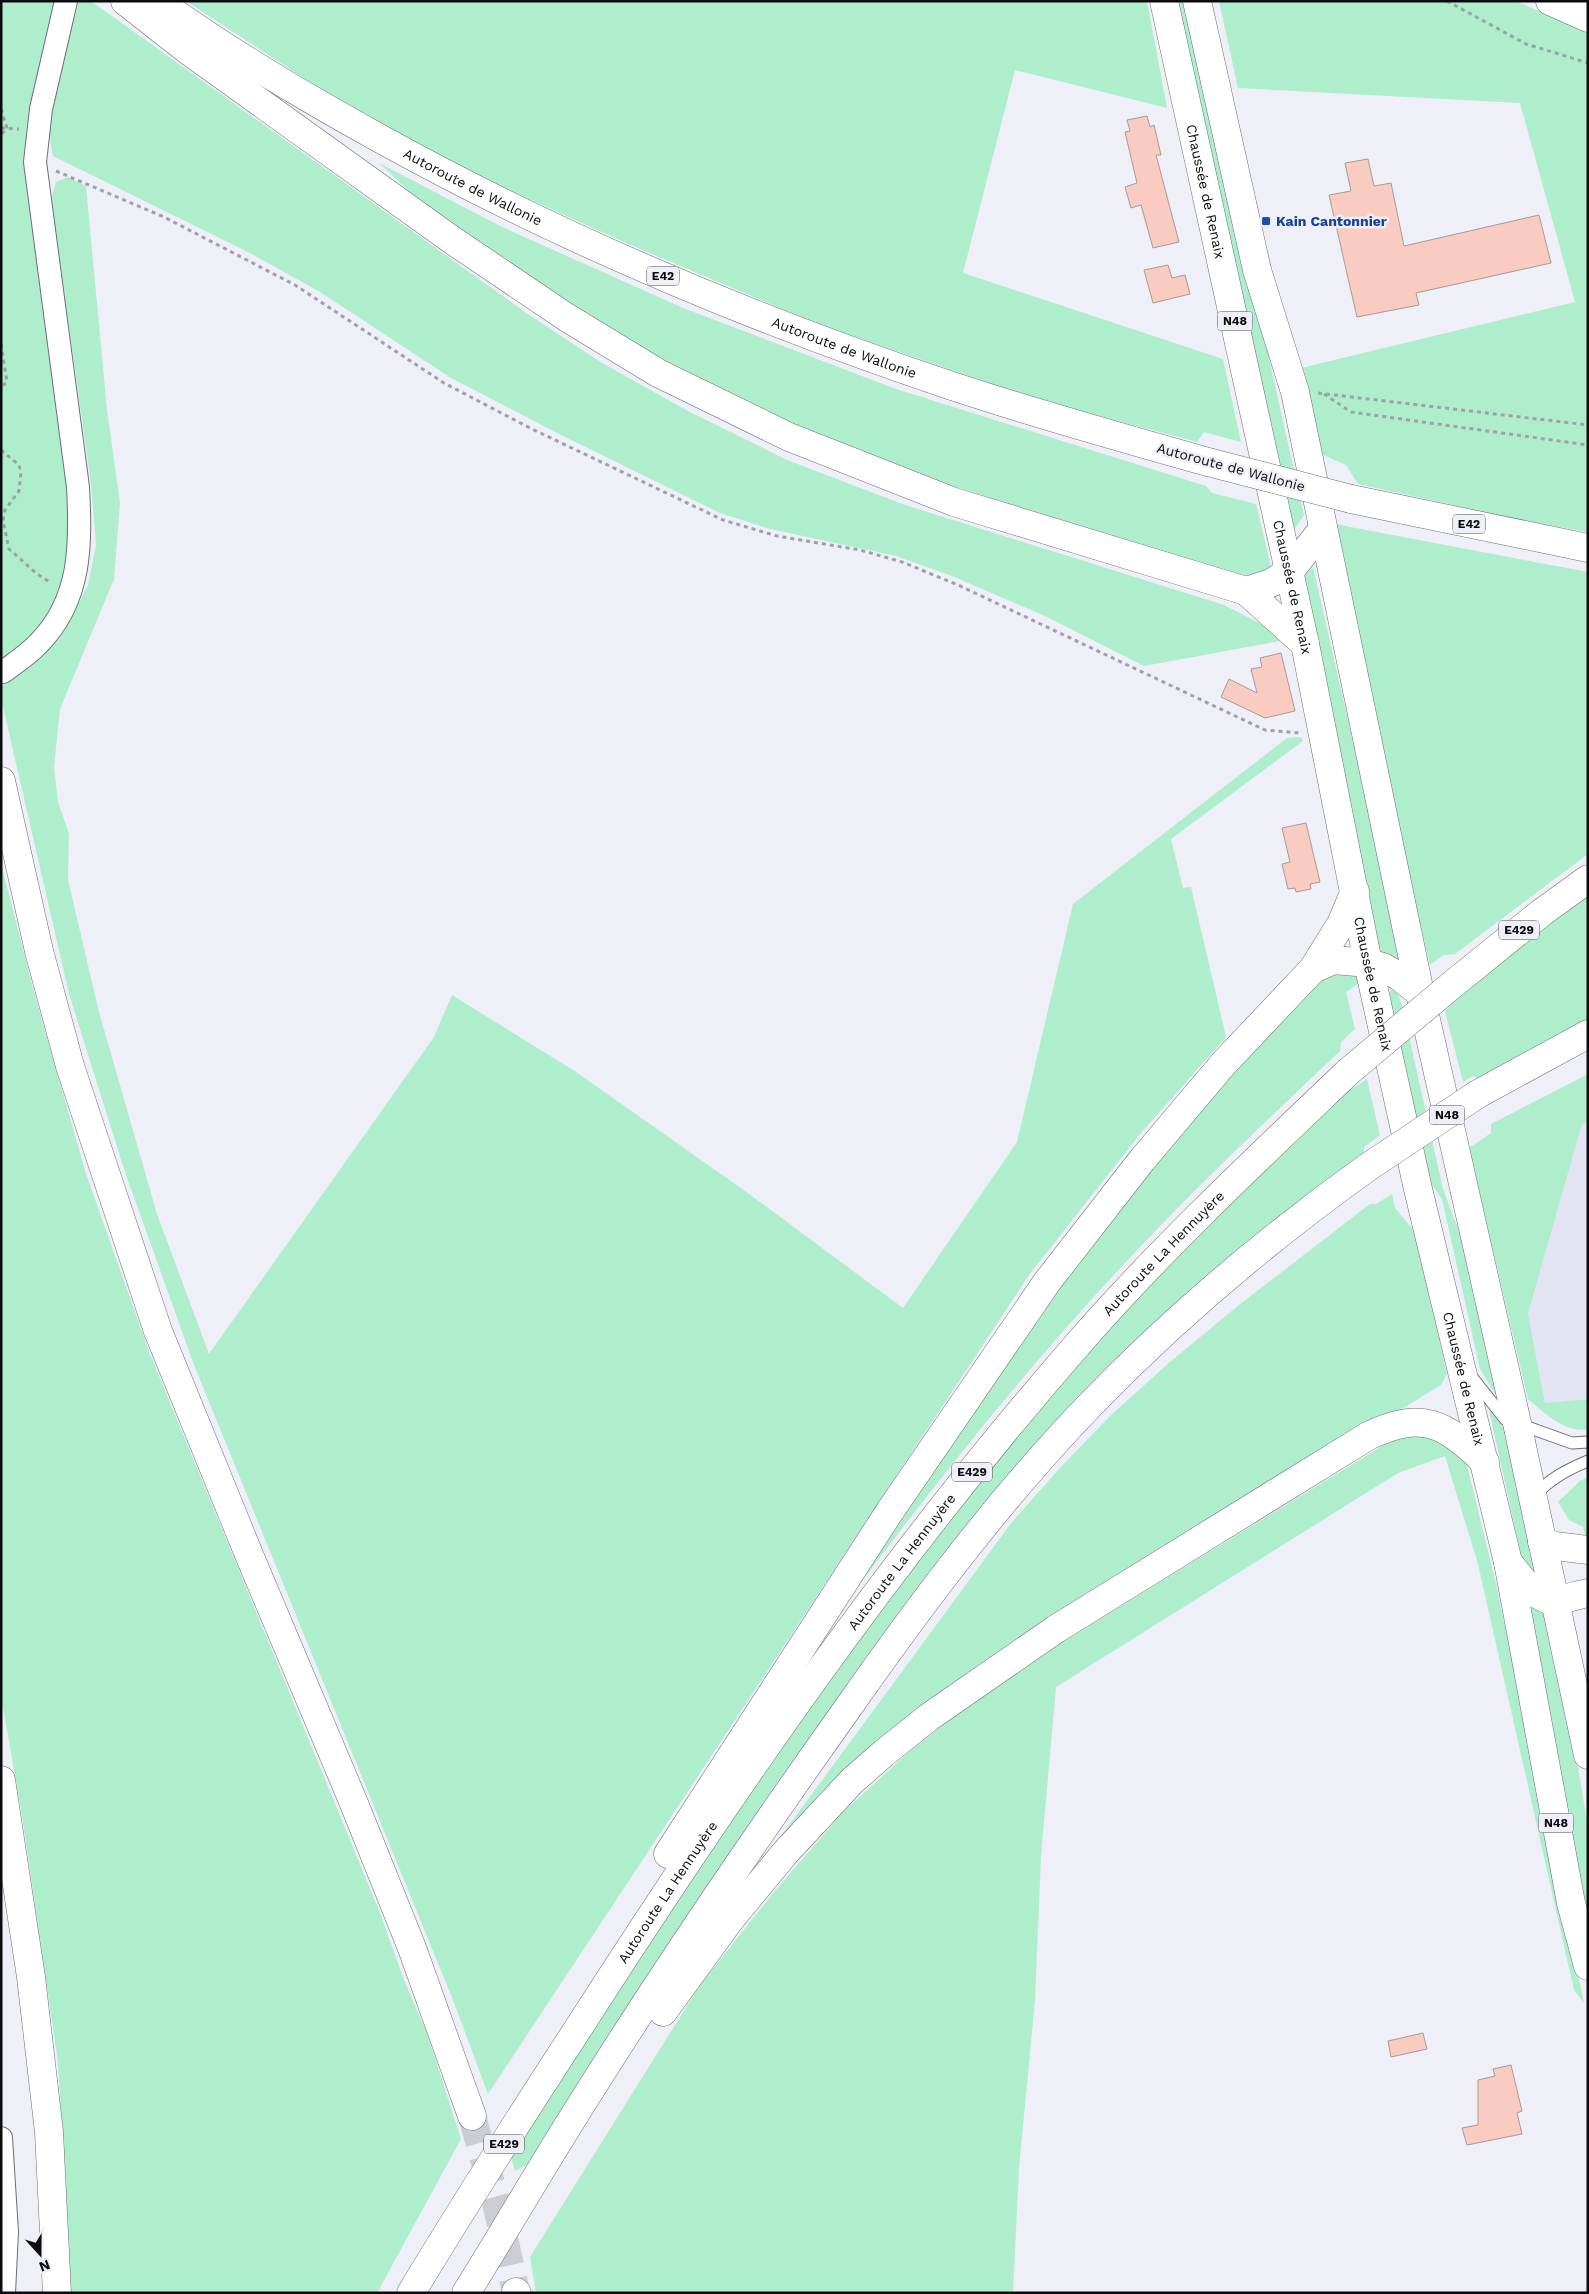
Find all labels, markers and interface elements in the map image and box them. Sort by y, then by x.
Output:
street label: Chaussée de Renaix [1183,123,1228,260]
street label: Autoroute de Wallonie [401,145,545,229]
place label: Kain Cantonnier [1276,213,1387,229]
marker: Kain Cantonnier [1260,215,1272,227]
road number: E42 [647,266,679,286]
road number: N48 [1218,312,1252,331]
street label: Autoroute de Wallonie [770,314,919,381]
street label: Autoroute de Wallonie [1155,439,1307,495]
road number: E42 [1453,514,1485,534]
street label: Chaussée de Renaix [1270,518,1315,656]
street label: Chaussée de Renaix [1351,915,1395,1053]
road number: E429 [1499,920,1539,940]
road number: N48 [1430,1106,1464,1124]
street label: Autoroute La Hennuyère [1099,1188,1227,1319]
street label: Chaussée de Renaix [1440,1310,1488,1447]
road number: E429 [952,1462,992,1481]
street label: Autoroute La Hennuyère [844,1490,959,1633]
road number: N48 [1538,1814,1574,1832]
street label: Autoroute La Hennuyère [615,1818,720,1966]
road number: E429 [484,2134,524,2154]
north arrow [15,2229,65,2279]
text: N [37,2257,52,2275]

